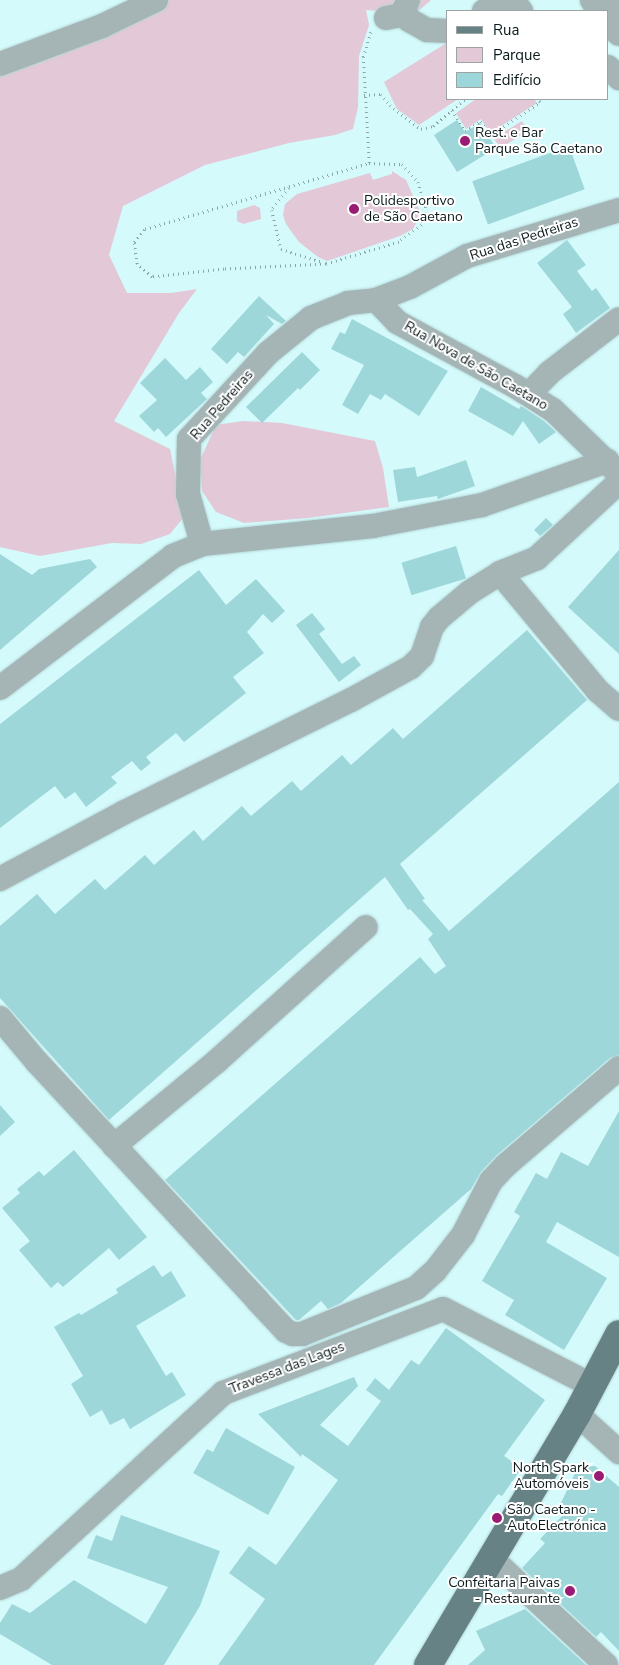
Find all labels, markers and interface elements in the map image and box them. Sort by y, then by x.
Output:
legend [446,10,609,100]
text: Rua [493,20,519,40]
text: Parque [493,45,541,65]
text: Edifício [493,70,541,90]
place label: Rest. e Bar Parque São Caetano [475,125,602,158]
marker: Rest. e Bar Parque São Caetano [459,135,471,147]
place label: Polidesportivo de São Caetano [364,193,463,226]
marker: Polidesportivo de São Caetano [348,203,360,215]
street label: Rua das Pedreiras [468,214,580,264]
street label: Rua Nova de São Caetano [401,318,551,414]
street label: Rua Pedreiras [187,367,257,443]
street label: Travessa das Lages [227,1338,347,1398]
place label: North Spark Automóveis [513,1460,589,1492]
marker: North Spark Automóveis [593,1470,605,1482]
place label: São Caetano - AutoElectrónica [507,1502,606,1534]
marker: São Caetano - AutoElectrónica [491,1512,503,1524]
place label: Confeitaria Paivas - Restaurante [448,1575,560,1608]
marker: Confeitaria Paivas - Restaurante [564,1585,576,1597]

